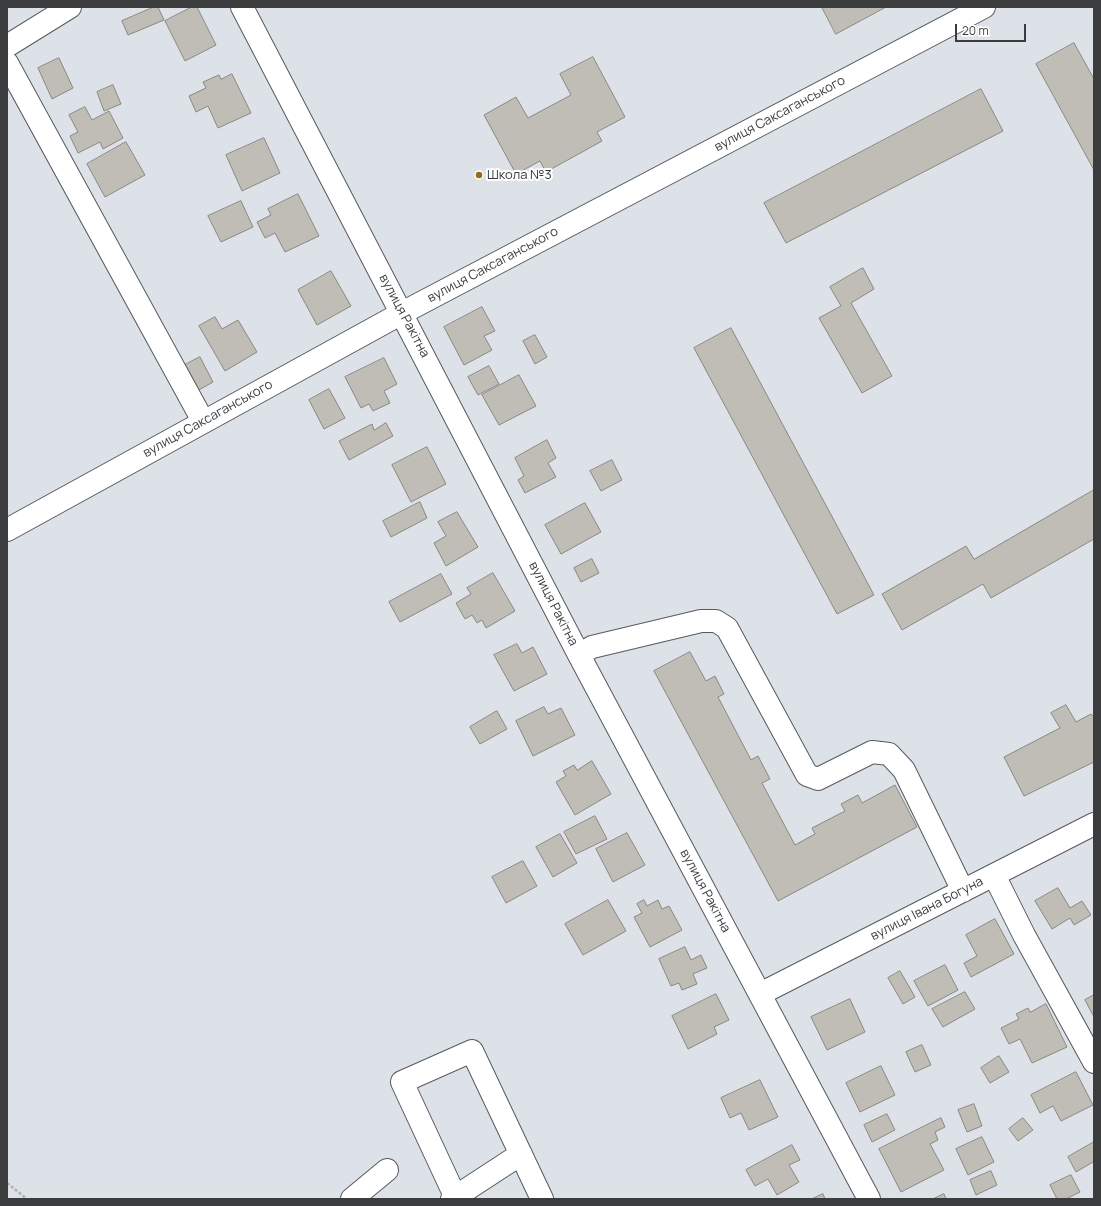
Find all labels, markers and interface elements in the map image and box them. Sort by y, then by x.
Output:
scale bar [957,16,1028,42]
text: 20 m [962,22,989,39]
street label: вулиця Саксаганського [712,73,848,155]
place label: Школа №3 [487,167,552,183]
marker: Школа №3 [474,170,484,180]
street label: вулиця Саксаганського [425,224,561,306]
street label: вулиця Ракітна [375,272,433,360]
street label: вулиця Саксаганського [140,377,276,461]
street label: вулиця Ракітна [525,559,581,649]
street label: вулиця Ракітна [676,847,734,935]
street label: вулиця Івана Богуна [868,874,986,944]

